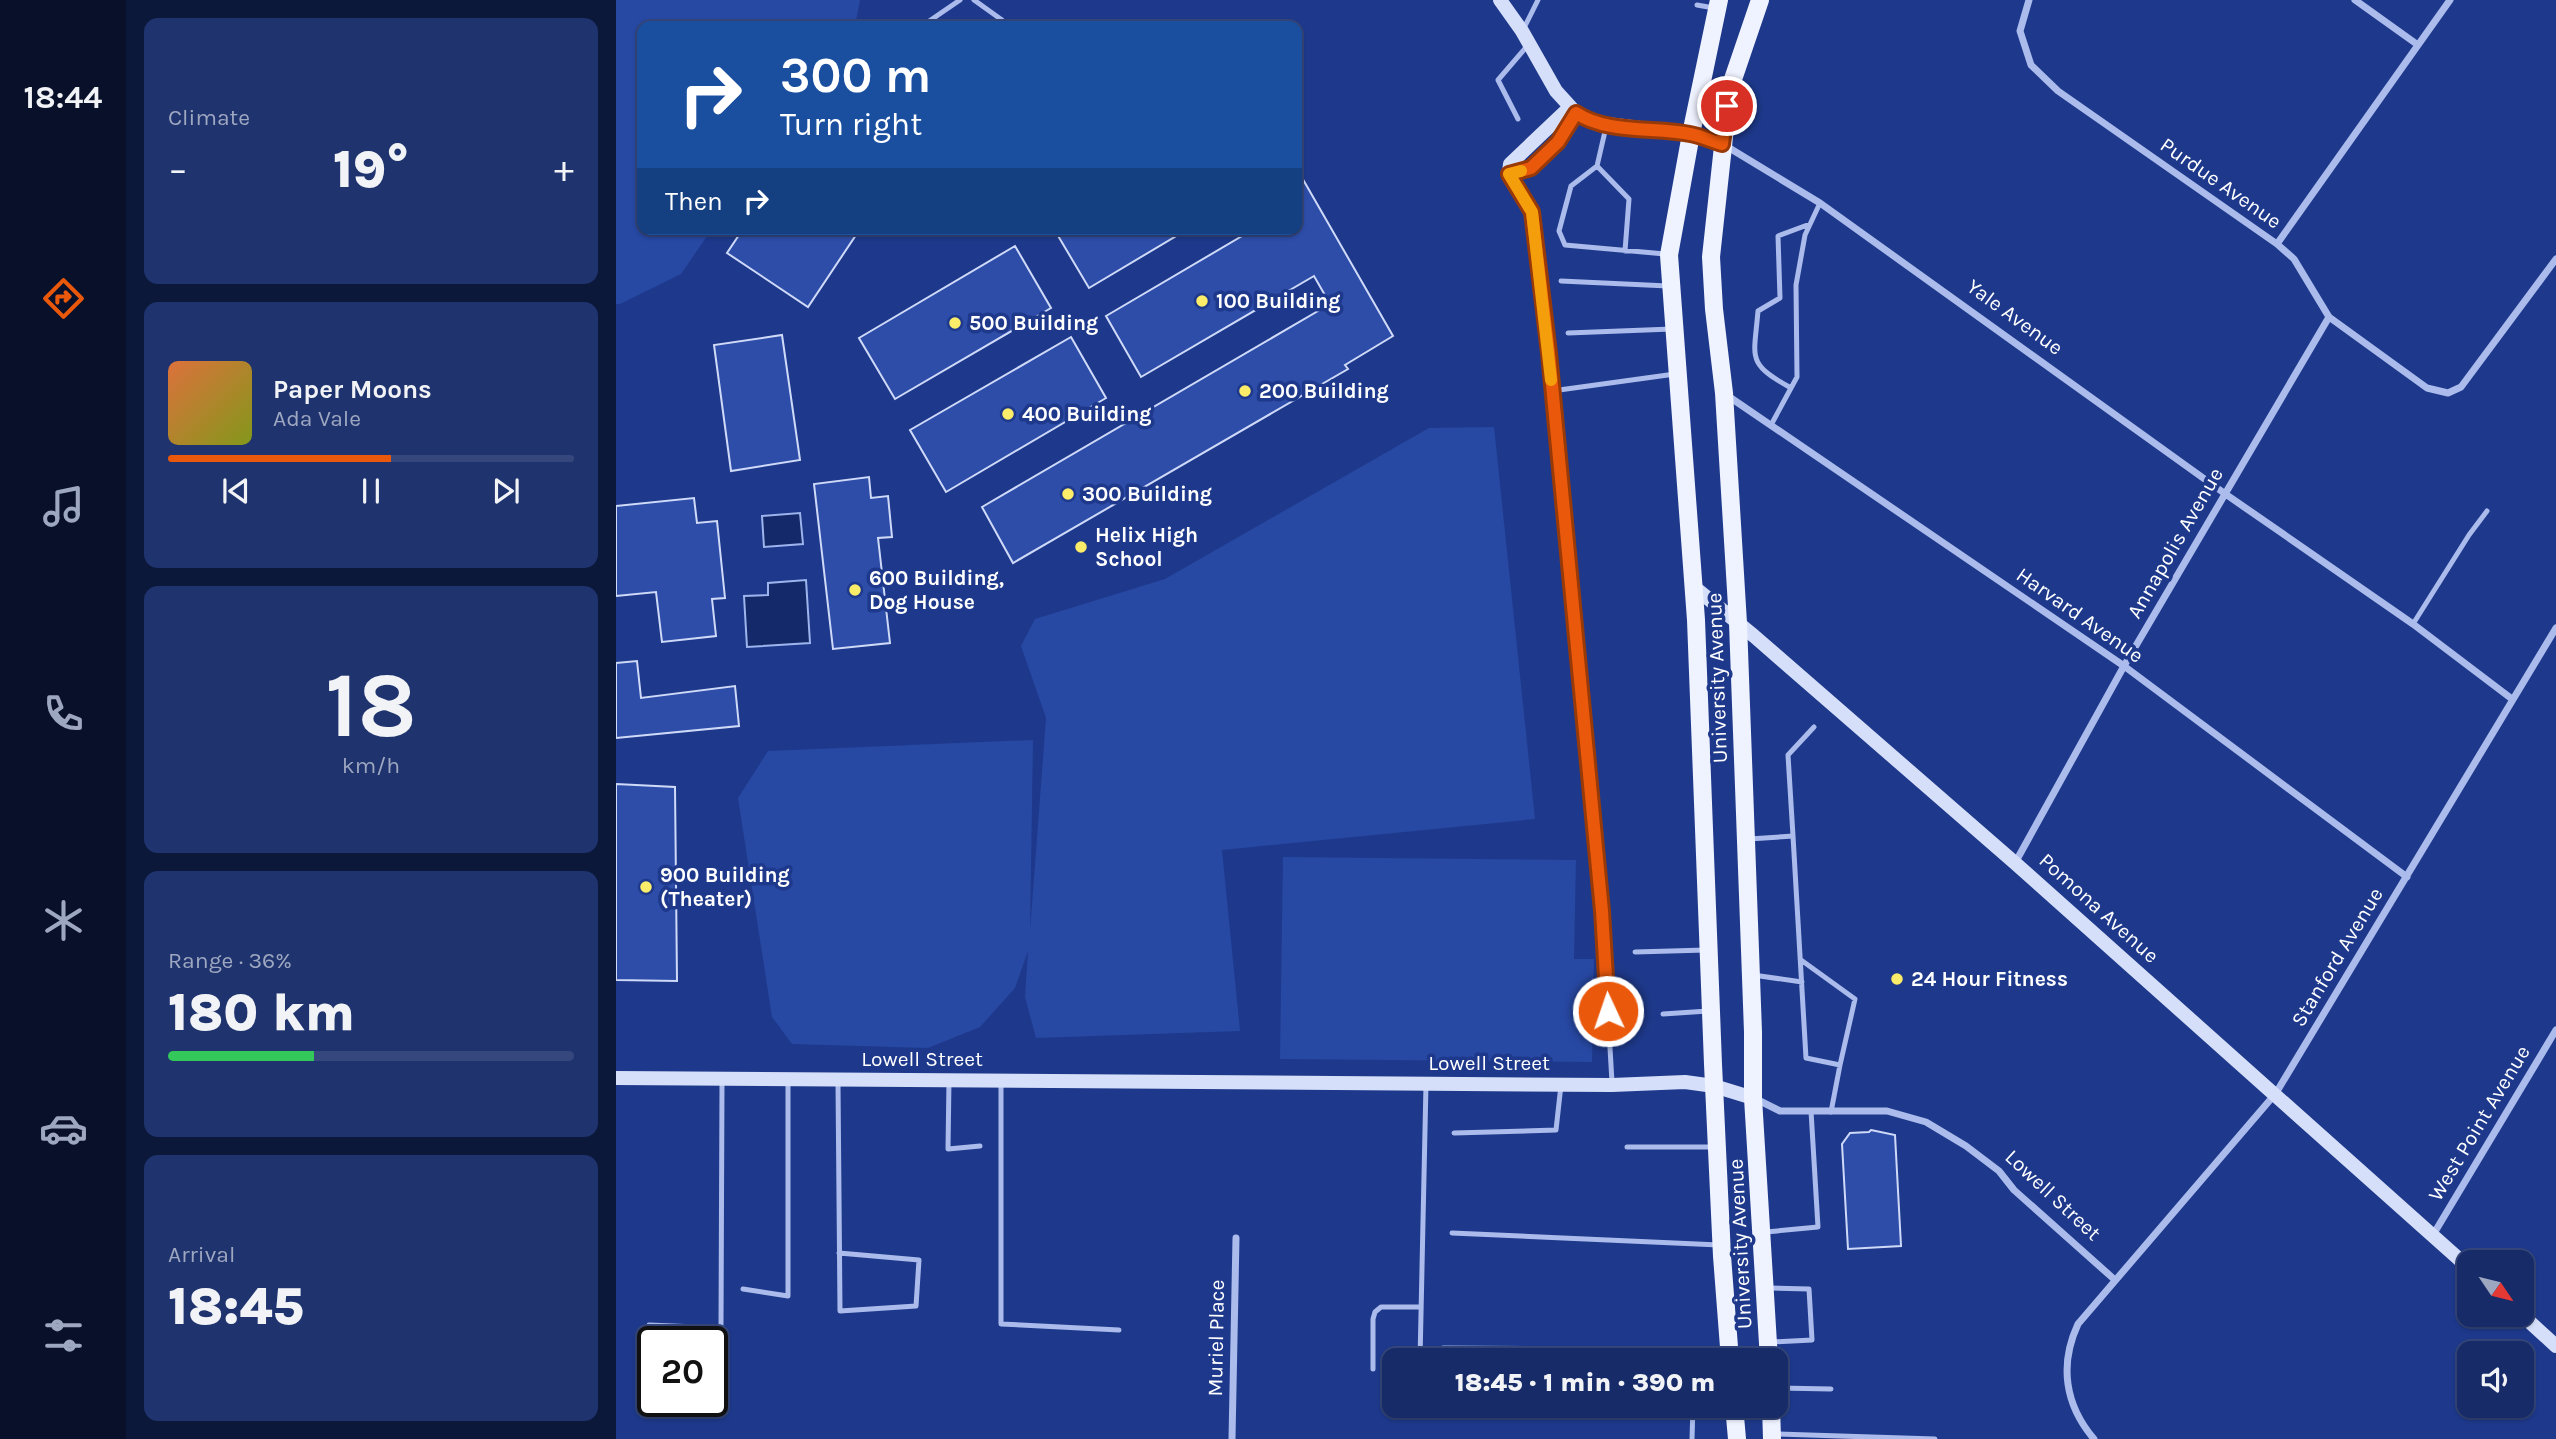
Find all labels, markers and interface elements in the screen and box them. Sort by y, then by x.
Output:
text: 300 m [780,47,931,104]
icon: right [665,49,756,140]
pin [1697,76,1757,136]
text: 18:44 [24,79,102,116]
icon: arrive [1708,87,1746,125]
text: Climate [168,104,250,131]
text: Turn right [780,106,922,143]
street label: Purdue Avenue [2156,132,2286,234]
text: 19° [333,139,409,200]
text: − [168,147,188,192]
text: + [554,147,574,192]
icon: right [737,182,775,220]
text: Then [665,186,723,217]
icon: directions [39,274,88,323]
street label: Yale Avenue [1962,274,2068,360]
place label: 100 Building [1216,289,1341,313]
marker: 100 Building [1194,293,1210,309]
place label: 500 Building [969,311,1098,335]
marker: 500 Building [947,315,963,331]
text: Paper Moons [273,374,432,405]
place label: 200 Building [1259,379,1389,403]
marker: 200 Building [1237,383,1253,399]
place label: 400 Building [1022,402,1152,426]
text: Ada Vale [273,405,361,432]
marker: 400 Building [1000,406,1016,422]
street label: Annapolis Avenue [2122,463,2228,623]
icon: previous [217,472,255,510]
icon: pause [352,472,390,510]
icon: next [487,472,525,510]
icon: music [39,482,88,531]
place label: 300 Building [1082,482,1212,506]
marker: 300 Building [1060,486,1076,502]
place label: Helix High School [1095,523,1198,571]
marker: Helix High School [1073,539,1089,555]
street label: Harvard Avenue [2012,562,2148,668]
place label: 600 Building, Dog House [869,566,1004,614]
marker: 600 Building, Dog House [847,582,863,598]
street label: University Avenue [1702,592,1732,764]
text: 18 [325,653,417,759]
icon: phone [39,689,88,738]
text: km/h [342,752,400,779]
street label: Pomona Avenue [2034,848,2164,968]
place label: 900 Building (Theater) [660,863,790,911]
marker: 900 Building (Theater) [638,879,654,895]
street label: Stanford Avenue [2286,883,2388,1031]
icon: climate [39,896,88,945]
text: Range · 36% [168,947,292,974]
place label: 24 Hour Fitness [1911,967,2068,991]
marker: 24 Hour Fitness [1889,971,1905,987]
position arrow [1571,974,1645,1048]
text: 180 km [168,982,355,1043]
street label: West Point Avenue [2423,1041,2535,1205]
street label: Lowell Street [861,1047,983,1071]
street label: Lowell Street [1428,1051,1550,1075]
icon: car [39,1104,88,1153]
street label: Lowell Street [2000,1145,2106,1245]
street label: University Avenue [1724,1158,1756,1330]
text: Arrival [168,1241,235,1268]
north arrow [2457,1250,2534,1326]
map controls [2457,1250,2534,1418]
text: 18:45 [168,1276,304,1337]
street label: Muriel Place [1203,1279,1229,1397]
icon: filters [39,1311,88,1360]
speed limit sign: 20 [637,1326,728,1417]
button: sound [2457,1341,2534,1418]
text: 18:45 · 1 min · 390 m [1455,1367,1715,1398]

